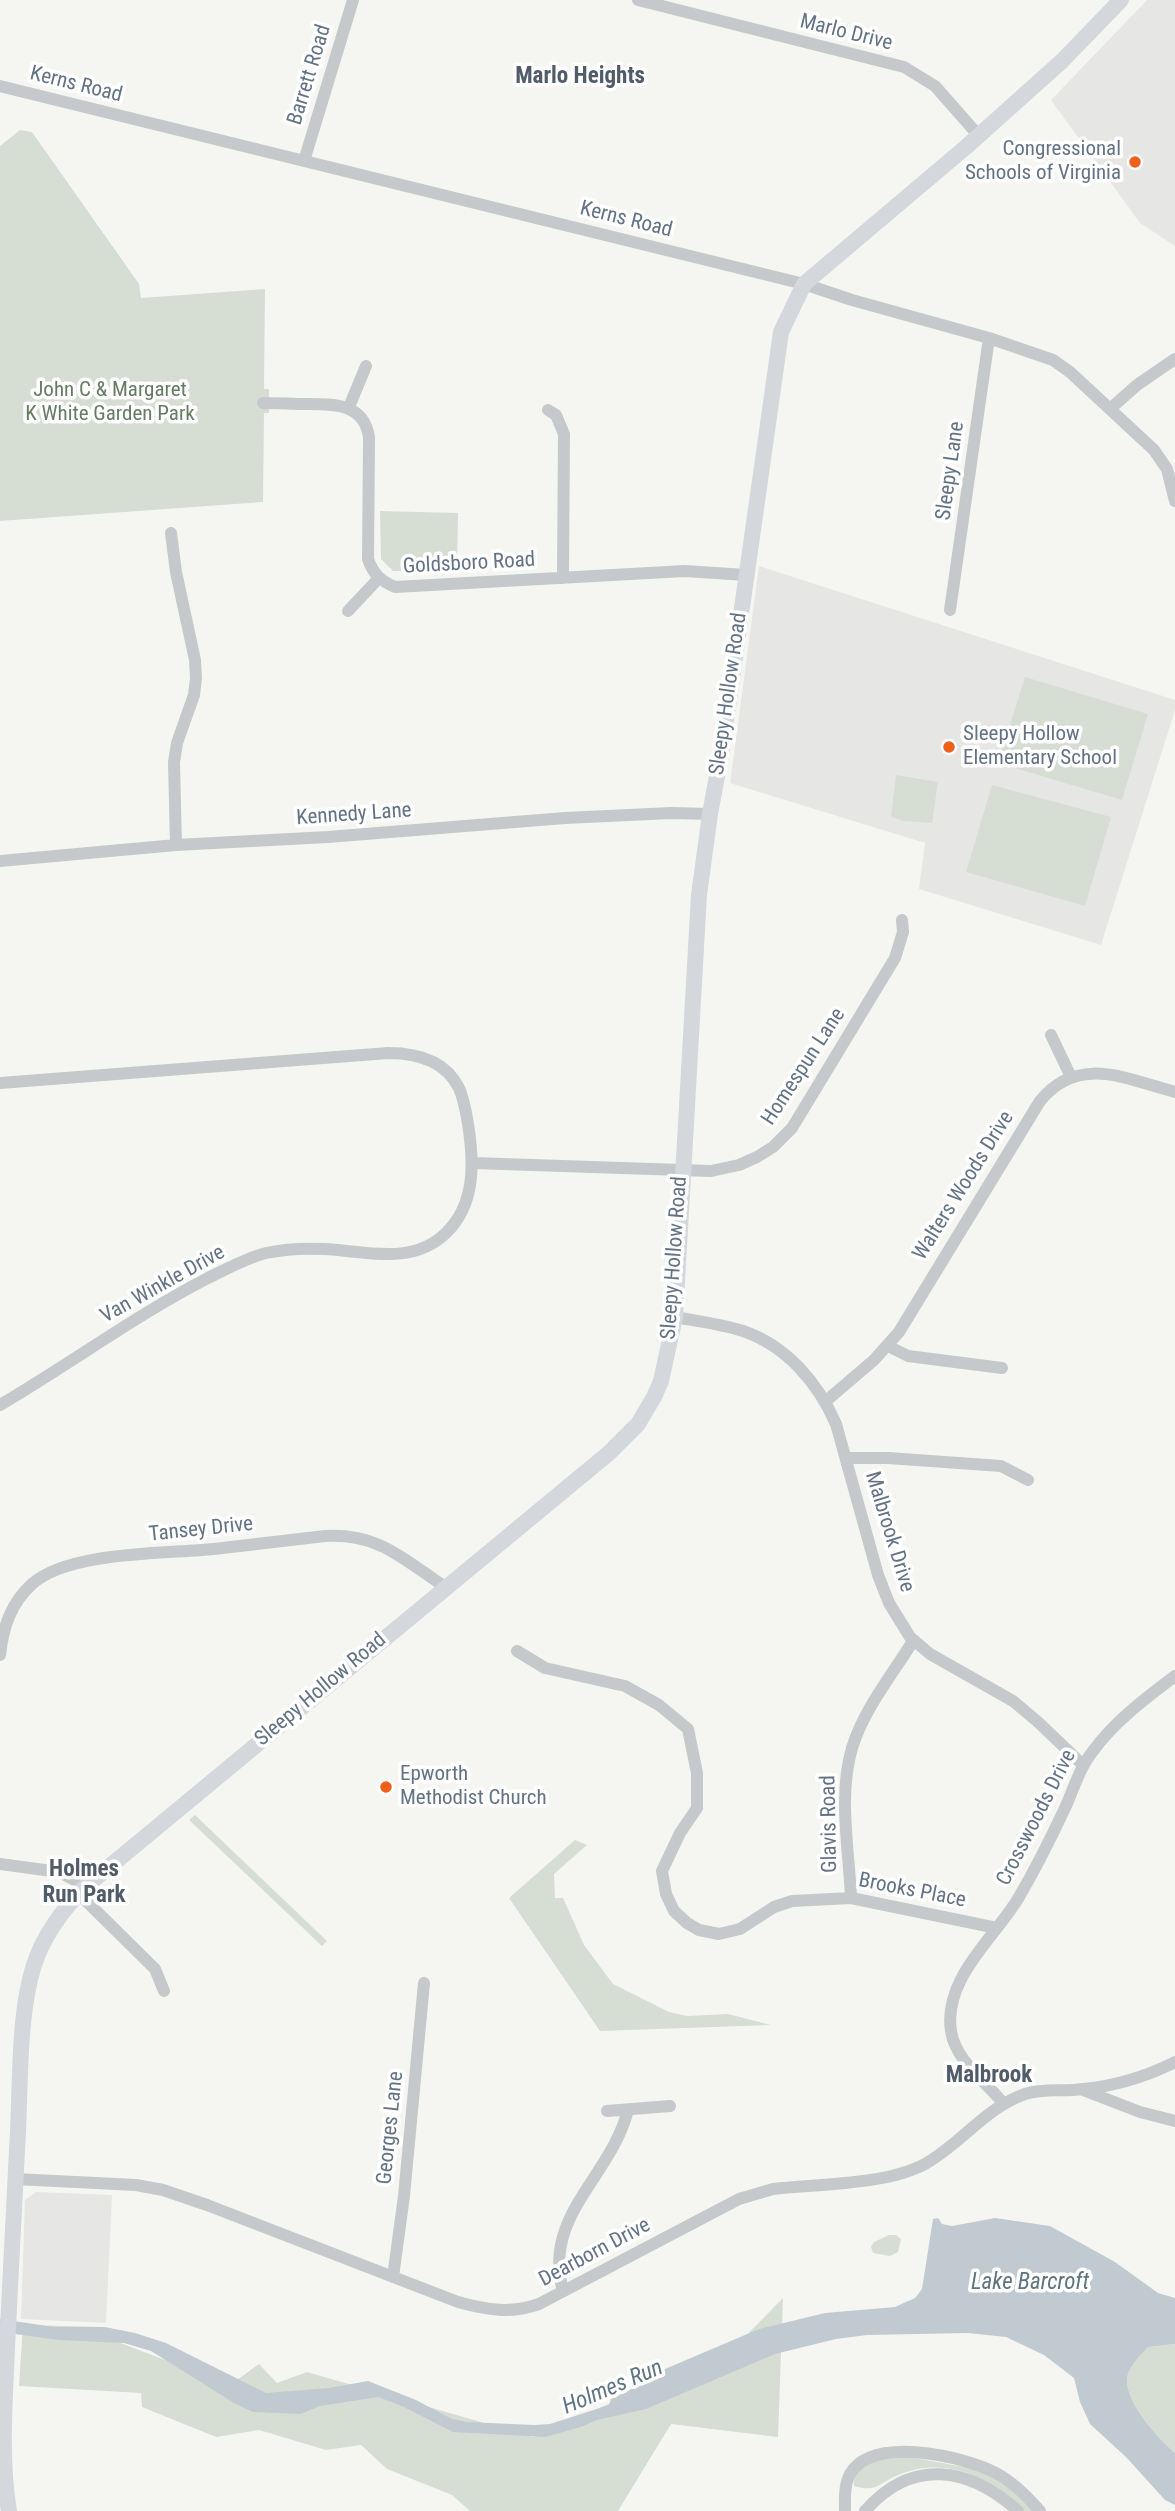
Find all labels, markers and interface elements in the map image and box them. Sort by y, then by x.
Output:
street label: Marlo Drive [797,9,895,57]
street label: Barrett Road [283,22,337,128]
street label: Kerns Road [27,61,125,109]
district label: Marlo Heights [515,63,645,91]
place label: Congressional Schools of Virginia [965,137,1121,187]
marker: Congressional Schools of Virginia [1127,154,1143,170]
street label: Kerns Road [577,196,675,244]
park label: John C & Margaret K White Garden Park [25,378,195,428]
street label: Sleepy Lane [932,420,970,522]
street label: Goldsboro Road [402,548,536,580]
street label: Sleepy Hollow Road [705,611,753,777]
place label: Sleepy Hollow Elementary School [963,722,1117,772]
marker: Sleepy Hollow Elementary School [941,739,957,755]
street label: Kennedy Lane [296,798,412,832]
street label: Homespun Lane [757,1004,851,1130]
street label: Walters Woods Drive [908,1107,1020,1265]
street label: Sleepy Hollow Road [657,1176,693,1340]
street label: Van Winkle Drive [96,1240,230,1330]
street label: Malbrook Drive [859,1469,919,1595]
street label: Tansey Drive [148,1512,254,1548]
street label: Sleepy Hollow Road [250,1628,392,1752]
street label: Crosswoods Drive [992,1746,1082,1890]
place label: Epworth Methodist Church [400,1762,547,1812]
street label: Glavis Road [817,1775,843,1873]
marker: Epworth Methodist Church [378,1779,394,1795]
district label: Holmes Run Park [42,1856,126,1910]
street label: Brooks Place [856,1868,968,1914]
district label: Malbrook [946,2062,1032,2090]
street label: Georges Lane [373,2070,409,2186]
street label: Dearborn Drive [535,2213,655,2293]
water label: Lake Barcroft [971,2269,1089,2297]
water label: Holmes Run [559,2355,667,2421]

